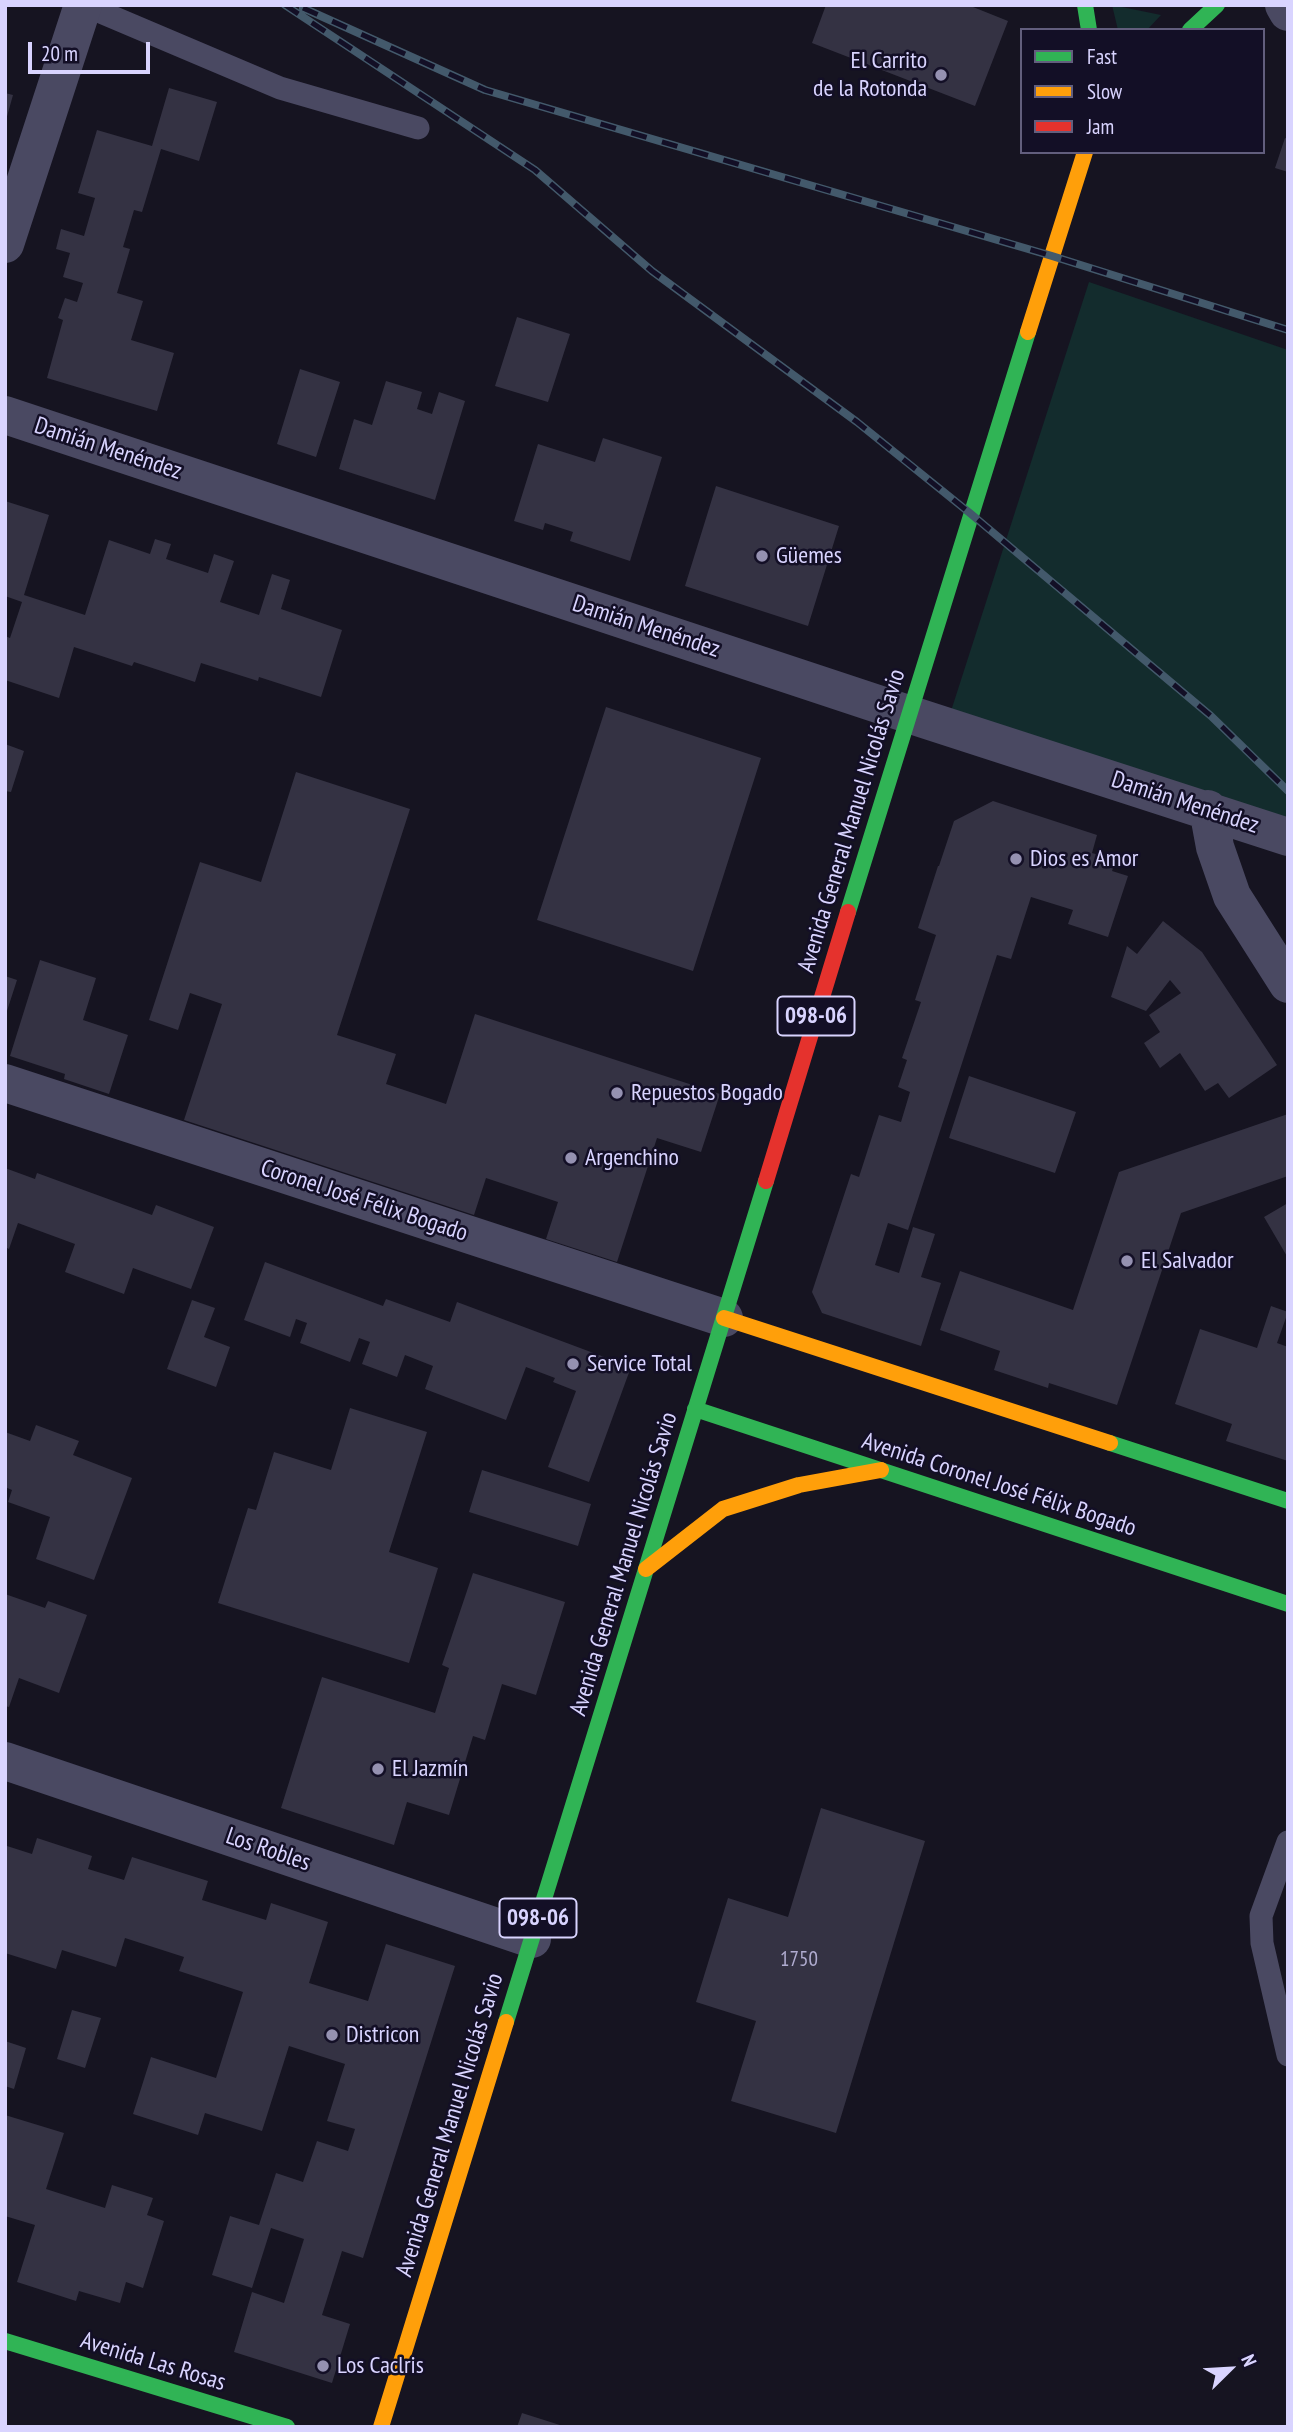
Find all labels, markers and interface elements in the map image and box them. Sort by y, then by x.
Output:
scale bar [32,28,154,72]
legend [1020,28,1265,154]
text: 20 m [41,40,78,67]
text: Fast [1087,43,1117,70]
place label: El Carrito de la Rotonda [813,47,927,103]
marker: El Carrito de la Rotonda [933,67,949,83]
text: Slow [1087,78,1122,105]
text: Jam [1087,113,1114,140]
street label: Damián Menéndez [31,412,185,486]
place label: Güemes [776,542,842,570]
marker: Güemes [754,548,770,564]
street label: Damián Menéndez [569,590,723,664]
street label: Avenida General Manuel Nicolás Savio [792,666,912,976]
street label: Damián Menéndez [1108,766,1262,840]
place label: Dios es Amor [1030,845,1138,873]
marker: Dios es Amor [1008,851,1024,867]
road number: 098-06 [778,996,854,1036]
place label: Repuestos Bogado [631,1079,783,1107]
marker: Repuestos Bogado [609,1085,625,1101]
place label: Argenchino [585,1144,679,1172]
marker: Argenchino [563,1150,579,1166]
street label: Coronel José Félix Bogado [257,1154,471,1248]
place label: El Salvador [1141,1247,1234,1275]
marker: El Salvador [1119,1253,1135,1269]
place label: Service Total [587,1350,692,1378]
marker: Service Total [565,1356,581,1372]
street label: Avenida General Manuel Nicolás Savio [564,1409,684,1719]
street label: Avenida Coronel José Félix Bogado [858,1427,1140,1543]
place label: El Jazmín [392,1755,468,1783]
marker: El Jazmín [370,1761,386,1777]
street label: Los Robles [222,1822,314,1878]
road number: 098-06 [500,1898,576,1938]
house number: 1750 [780,1947,818,1973]
street label: Avenida General Manuel Nicolás Savio [390,1970,510,2280]
place label: Districon [346,2021,419,2049]
marker: Districon [324,2027,340,2043]
street label: Avenida Las Rosas [77,2326,229,2398]
north arrow [1195,2334,1265,2404]
text: N [1236,2351,1262,2370]
place label: Los Caclris [337,2352,424,2380]
marker: Los Caclris [315,2358,331,2374]

